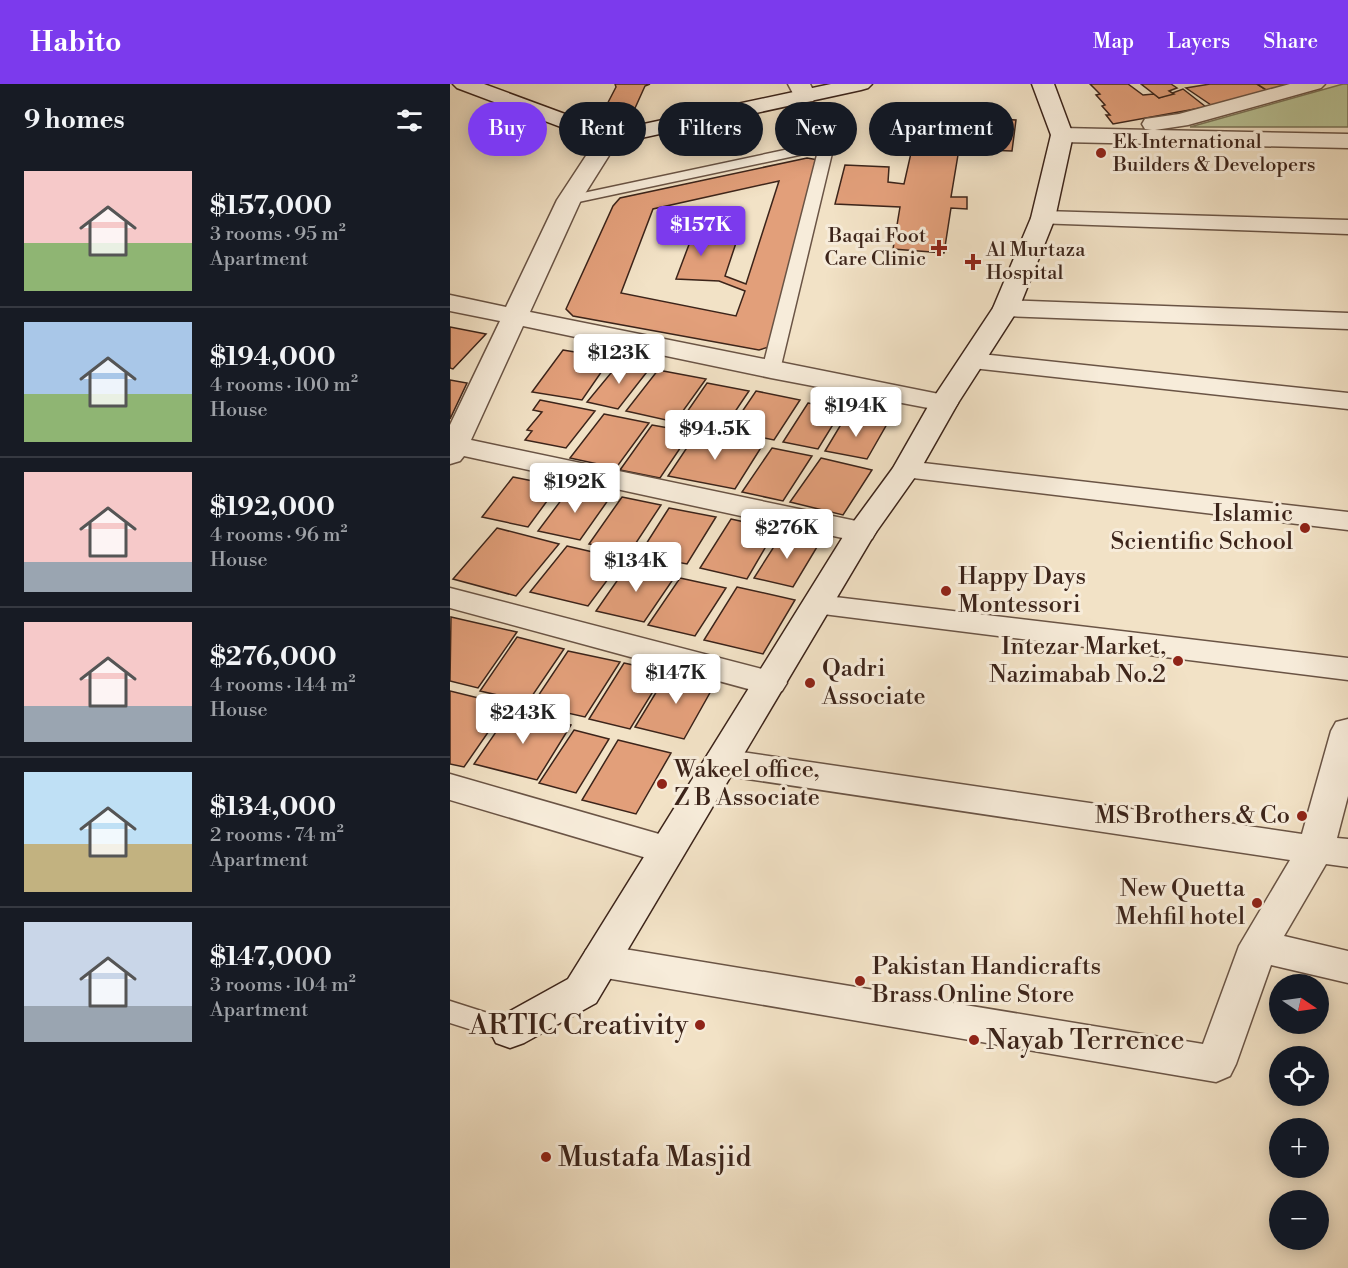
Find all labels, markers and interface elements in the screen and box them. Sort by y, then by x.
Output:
text: Habito [30,25,121,60]
text: Map [1093,29,1134,55]
text: Layers [1167,29,1230,55]
text: Share [1263,29,1318,55]
chip: Buy [468,102,547,156]
chip: Rent [559,102,646,156]
chip: Filters [658,102,763,156]
chip: New [775,102,857,156]
chip: Apartment [869,102,1014,156]
text: 9 homes [24,104,125,136]
icon: filters [393,104,426,137]
place label: Ek International Builders & Developers [1112,130,1316,178]
marker: Ek International Builders & Developers [1094,146,1108,160]
text: $157,000 [210,190,332,222]
icon: home [72,195,144,267]
pin: $157K [659,206,743,257]
text: $157K [670,213,732,238]
text: 3 rooms · 95 m² [210,222,346,247]
place label: Baqai Foot Care Clinic [825,224,926,272]
place label: Al Murtaza Hospital [985,238,1086,286]
marker: Baqai Foot Care Clinic [930,239,948,257]
text: Apartment [210,247,308,272]
marker: Al Murtaza Hospital [964,253,982,271]
pin: $123K [577,334,661,385]
text: $194,000 [210,341,336,373]
text: $123K [588,341,650,366]
icon: home [72,346,144,418]
text: 4 rooms · 100 m² [210,373,358,398]
pin: $194K [814,387,898,438]
text: $194K [824,394,888,419]
text: House [210,398,268,423]
pin: $94.5K [666,410,764,461]
text: $94.5K [679,417,751,442]
pin: $192K [533,463,617,514]
text: $192K [544,470,606,495]
text: $192,000 [210,491,335,523]
icon: home [72,496,144,568]
place label: Islamic Scientific School [1110,499,1293,557]
pin: $276K [745,509,829,560]
text: $276K [755,516,819,541]
marker: Islamic Scientific School [1298,521,1312,535]
text: 4 rooms · 96 m² [210,523,348,548]
pin: $134K [594,542,678,593]
text: House [210,548,268,573]
text: $134K [604,549,668,574]
place label: Happy Days Montessori [958,562,1086,620]
marker: Happy Days Montessori [939,584,953,598]
place label: Intezar Market, Nazimabab No.2 [989,632,1166,690]
text: $276,000 [210,641,337,673]
icon: home [72,646,144,718]
pin: $147K [634,654,718,705]
place label: Qadri Associate [821,654,926,712]
marker: Intezar Market, Nazimabab No.2 [1171,654,1185,668]
text: $147K [645,661,707,686]
text: 4 rooms · 144 m² [210,673,355,698]
marker: Qadri Associate [803,676,817,690]
pin: $243K [481,694,565,745]
text: House [210,698,268,723]
text: $243K [490,701,556,726]
place label: Wakeel office, Z B Associate [673,755,820,813]
marker: Wakeel office, Z B Associate [655,777,669,791]
text: $134,000 [210,791,336,823]
icon: home [72,796,144,868]
place label: MS Brothers & Co [1095,801,1290,831]
marker: MS Brothers & Co [1295,809,1309,823]
text: 2 rooms · 74 m² [210,823,344,848]
text: Apartment [210,848,308,873]
place label: New Quetta Mehfil hotel [1115,874,1246,932]
marker: New Quetta Mehfil hotel [1250,896,1264,910]
text: $147,000 [210,941,332,973]
icon: home [72,946,144,1018]
place label: Pakistan Handicrafts Brass Online Store [871,952,1101,1010]
text: 3 rooms · 104 m² [210,973,356,998]
marker: Pakistan Handicrafts Brass Online Store [853,974,867,988]
north arrow [1269,974,1329,1034]
map controls [1269,974,1329,1250]
text: Apartment [210,998,308,1023]
place label: ARTIC Creativity [468,1008,688,1043]
marker: ARTIC Creativity [693,1018,707,1032]
place label: Nayab Terrence [986,1023,1185,1058]
marker: Nayab Terrence [967,1033,981,1047]
button: locate [1269,1046,1329,1106]
button: + [1269,1118,1329,1178]
place label: Mustafa Masjid [558,1140,751,1175]
marker: Mustafa Masjid [539,1150,553,1164]
button: − [1269,1190,1329,1250]

